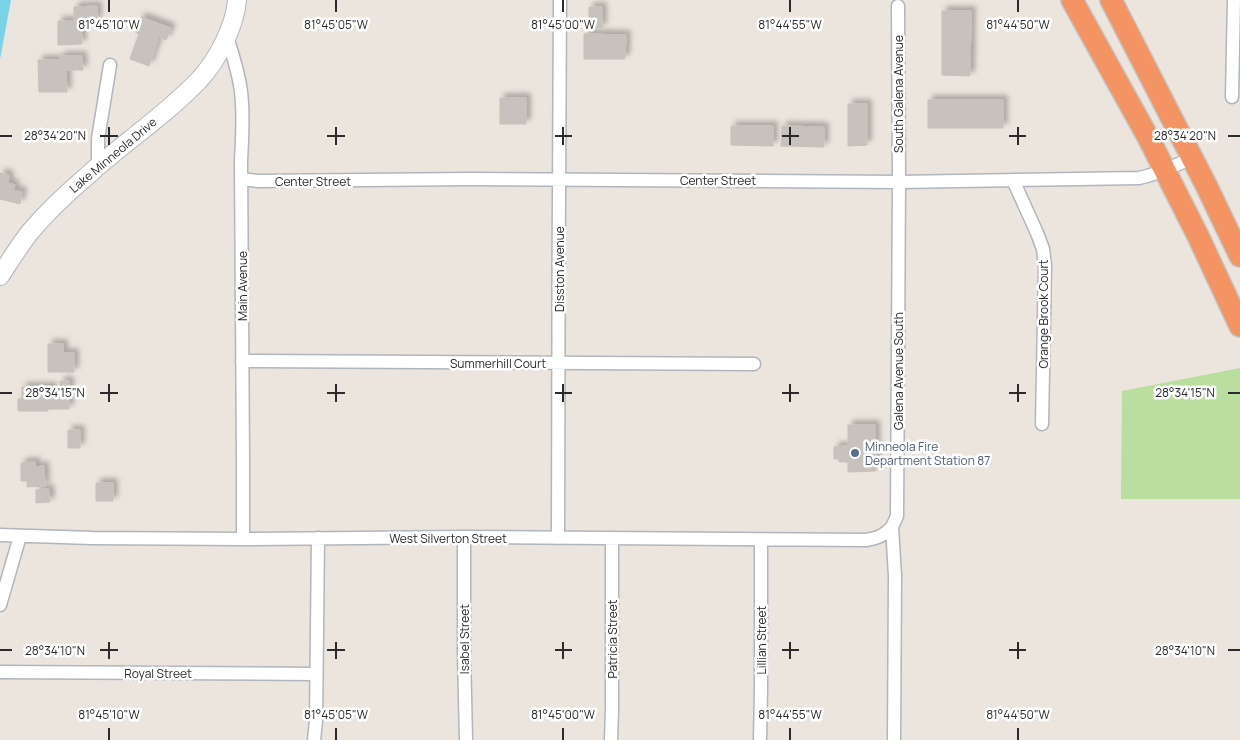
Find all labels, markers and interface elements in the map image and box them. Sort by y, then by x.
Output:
text: 81°45'10"W [78,16,141,33]
text: 81°45'05"W [304,16,369,33]
text: 81°45'00"W [531,16,596,33]
text: 81°44'55"W [758,16,822,33]
text: 81°44'50"W [986,16,1051,33]
street label: South Galena Avenue [890,35,907,153]
street label: Lake Minneola Drive [66,113,160,197]
text: 28°34'20"N [24,127,86,144]
text: 28°34'20"N [1154,127,1216,144]
street label: Center Street [680,172,756,189]
street label: Center Street [275,173,351,190]
street label: Disston Avenue [551,226,568,312]
street label: Main Avenue [234,251,251,321]
street label: Orange Brook Court [1035,259,1052,369]
street label: Galena Avenue South [890,312,907,430]
street label: Summerhill Court [450,355,546,372]
text: 28°34'15"N [25,384,85,401]
text: 28°34'15"N [1155,384,1215,401]
place label: Minneola Fire Department Station 87 [865,438,990,469]
marker: Minneola Fire Department Station 87 [849,447,861,459]
street label: West Silverton Street [389,530,507,547]
street label: Patricia Street [604,599,621,679]
street label: Isabel Street [456,604,473,674]
street label: Lillian Street [753,605,770,674]
text: 28°34'10"N [25,642,85,659]
text: 28°34'10"N [1155,642,1215,659]
street label: Royal Street [124,665,192,682]
text: 81°45'10"W [78,706,141,723]
text: 81°45'05"W [304,706,369,723]
text: 81°45'00"W [531,706,596,723]
text: 81°44'55"W [758,706,822,723]
text: 81°44'50"W [986,706,1051,723]

